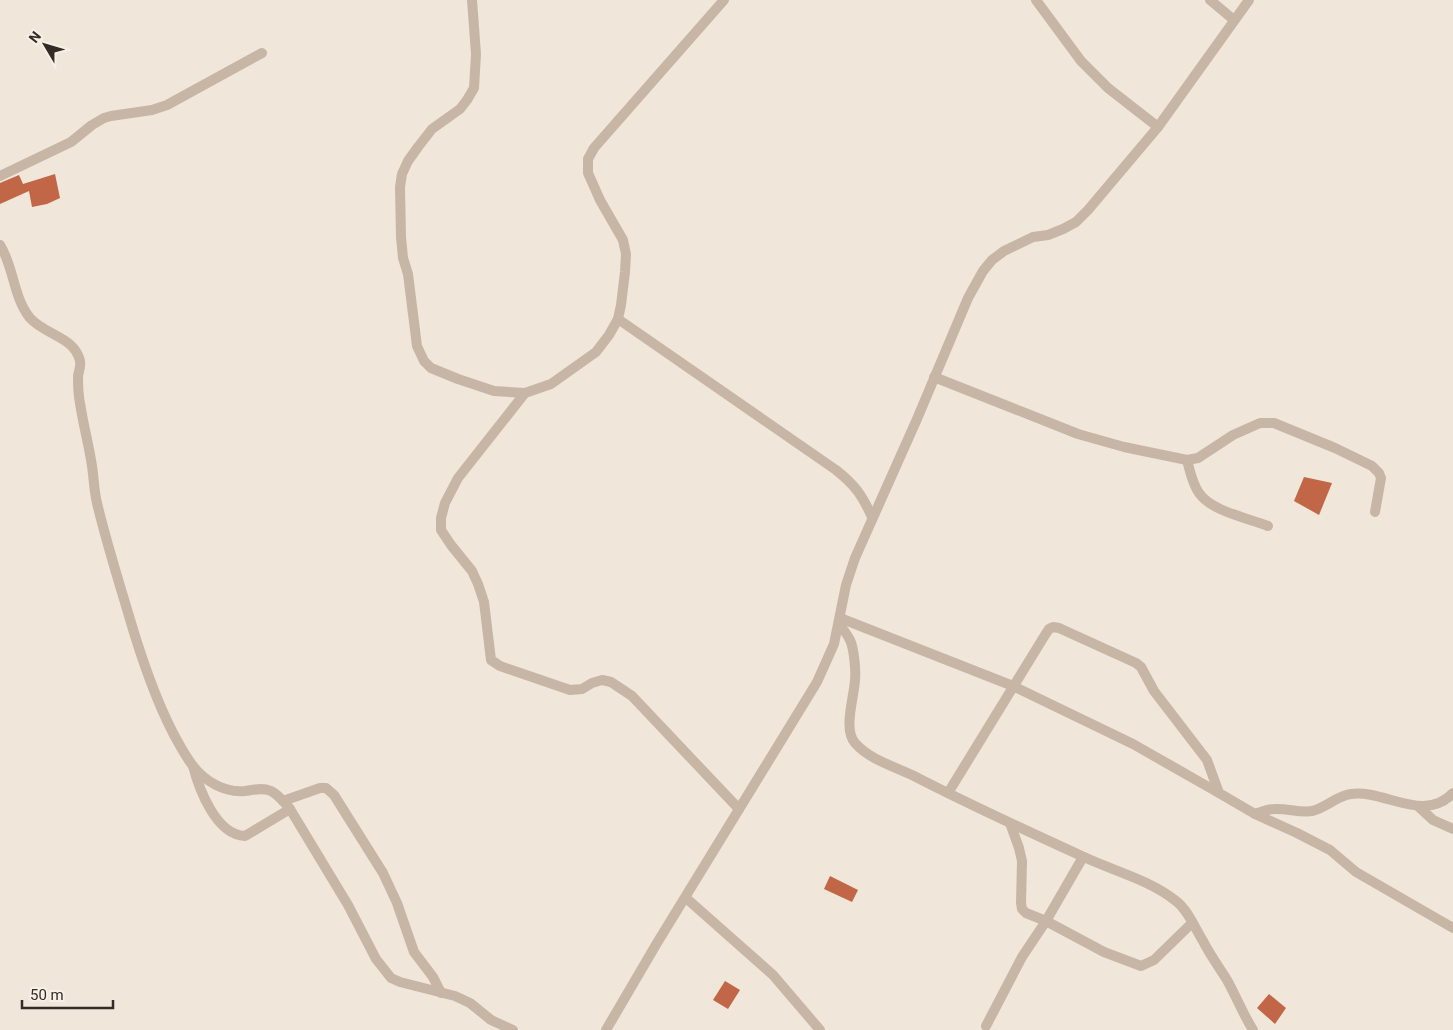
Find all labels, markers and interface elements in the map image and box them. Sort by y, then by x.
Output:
north arrow [20,20,70,70]
text: N [25,28,44,46]
scale bar [22,978,114,1010]
text: 50 m [30,986,64,1004]

